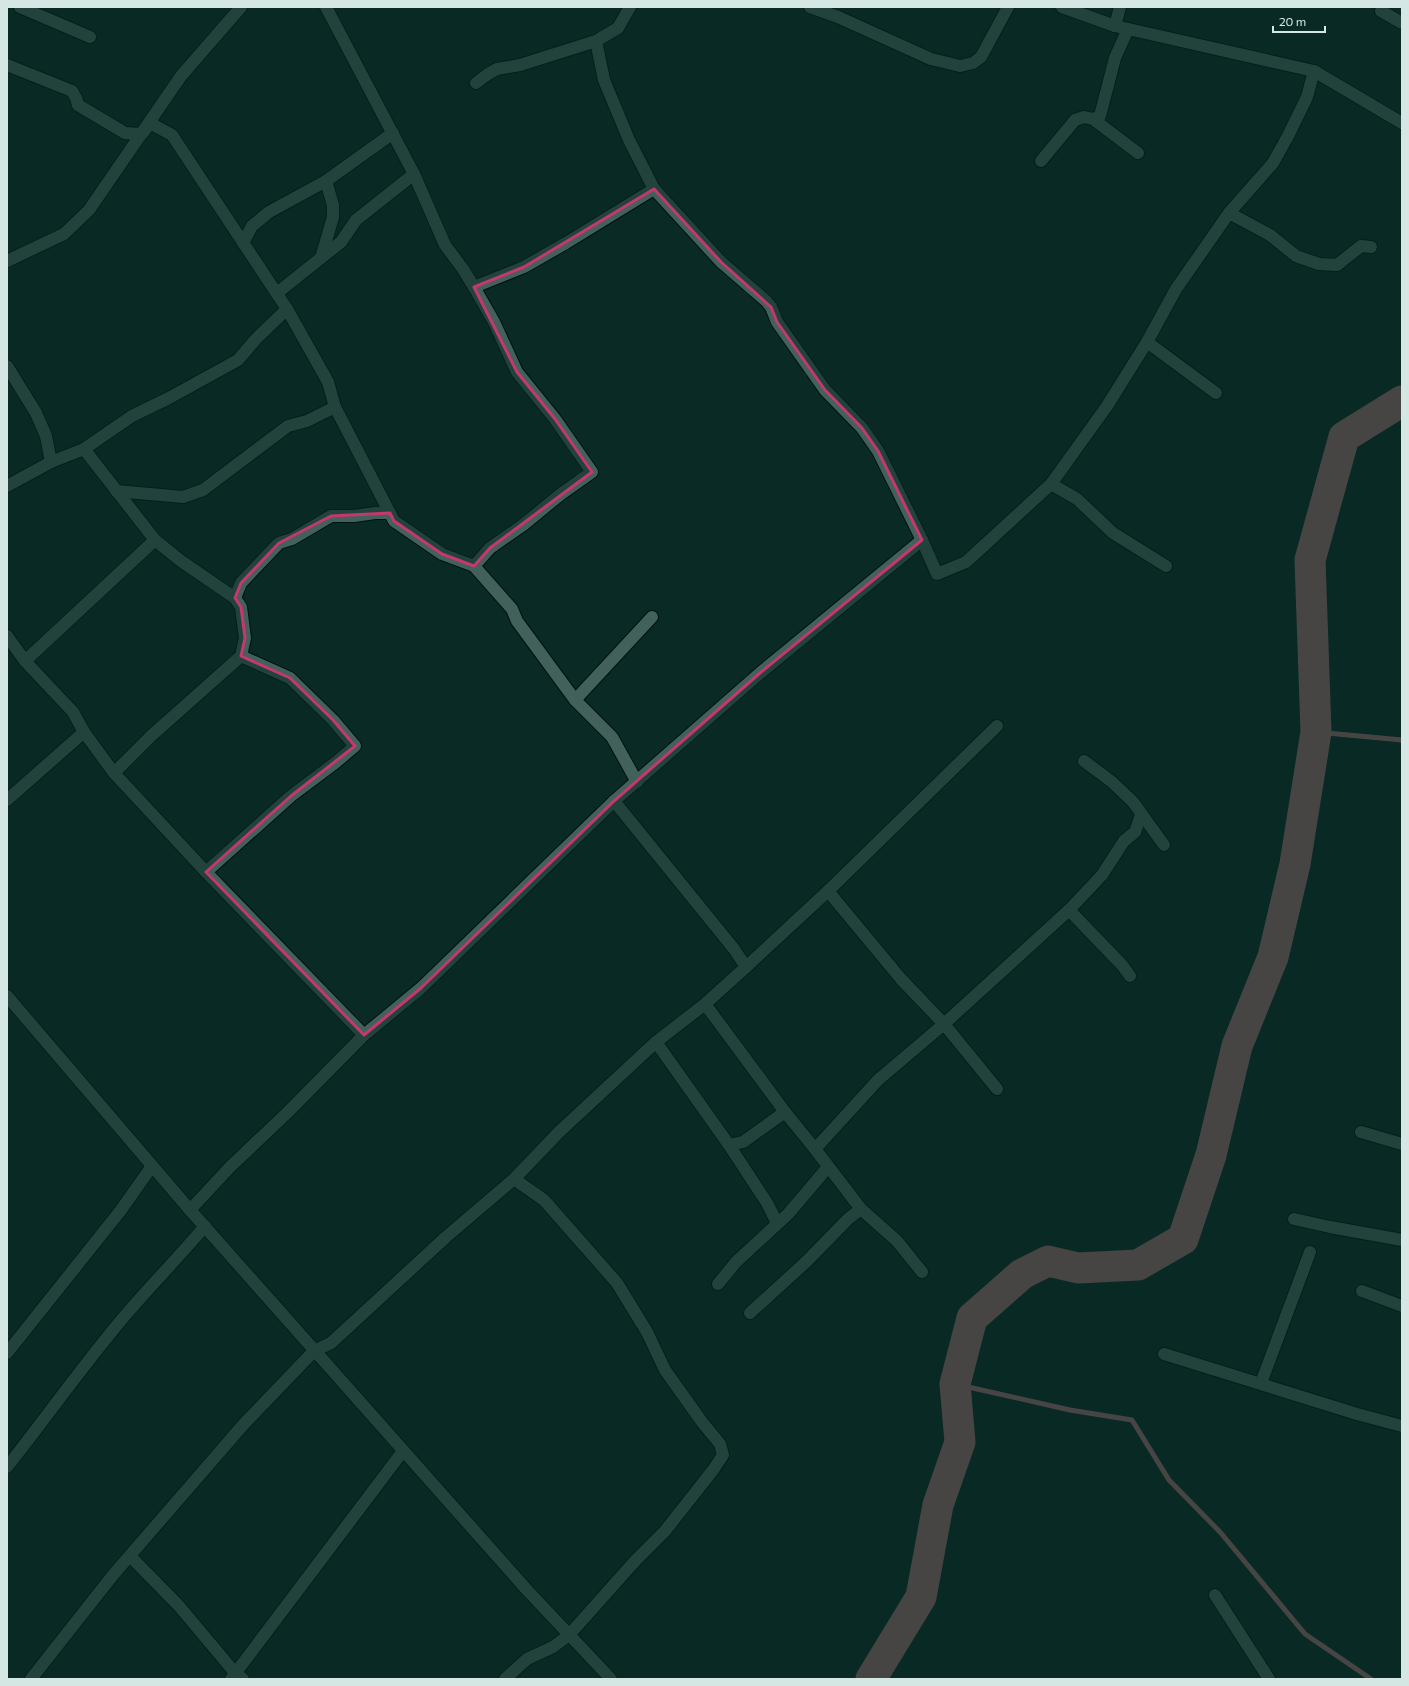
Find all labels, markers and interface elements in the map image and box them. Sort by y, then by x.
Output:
scale bar [1273,8,1325,34]
text: 20 m [1279,14,1306,28]

